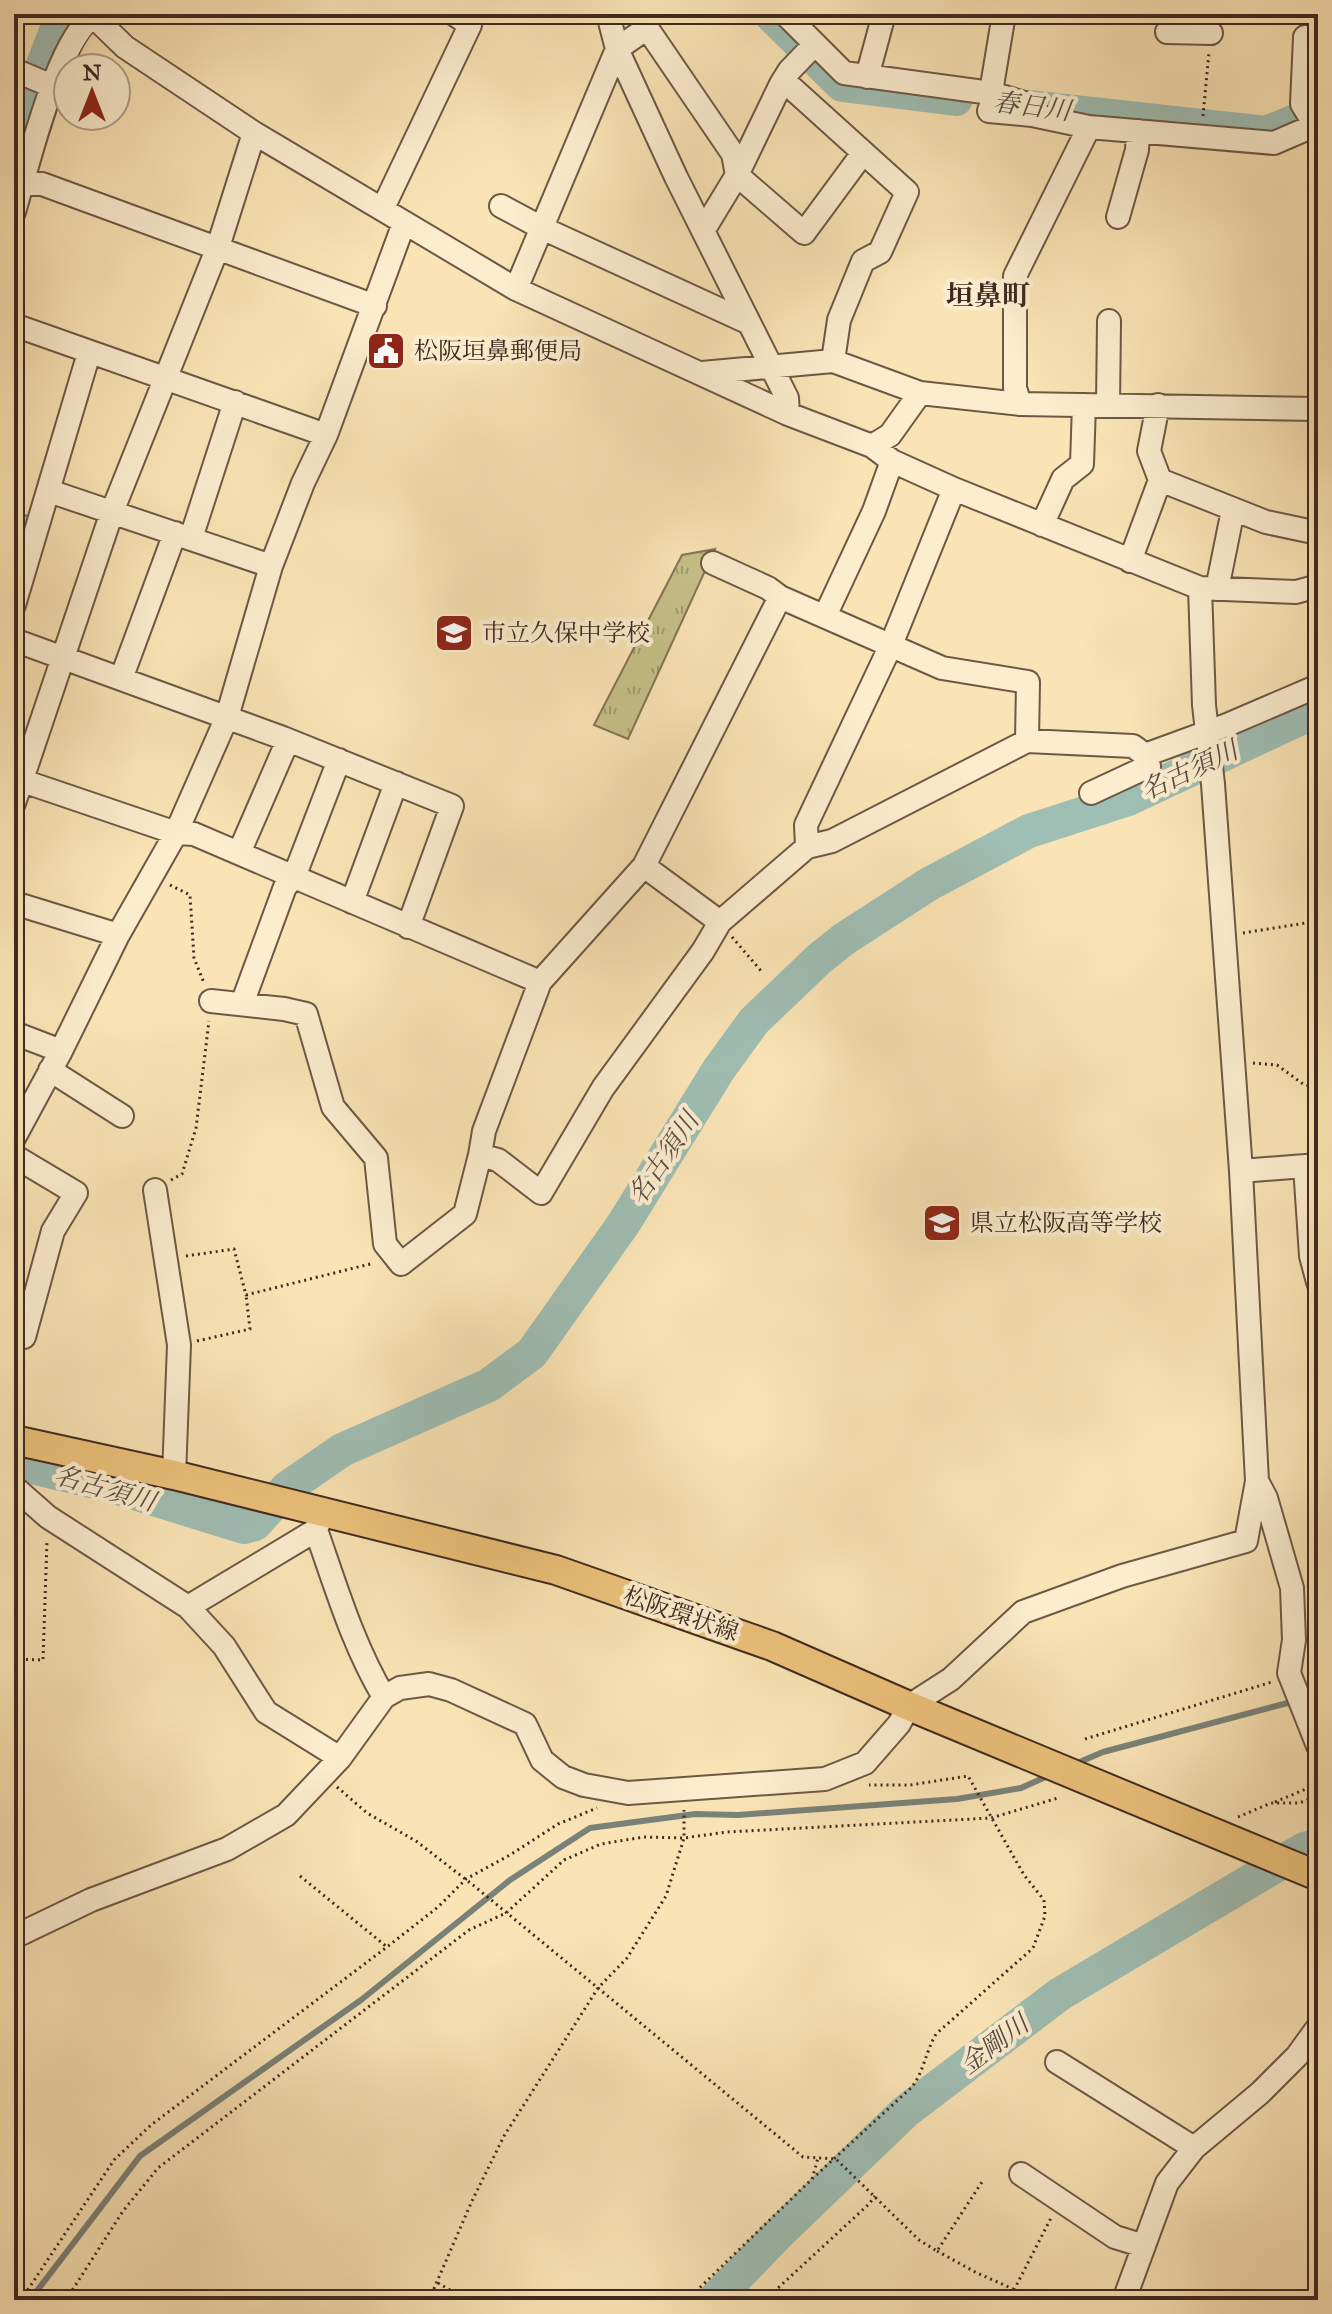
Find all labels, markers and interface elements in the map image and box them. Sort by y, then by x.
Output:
north arrow [52,52,132,132]
text: N [83,59,102,86]
water label: 春日川 [991,85,1076,127]
district label: 垣鼻町 [946,278,1030,313]
public building icon: 松阪垣鼻郵便局 [365,330,407,372]
place label: 松阪垣鼻郵便局 [414,336,582,366]
school or university icon: 市立久保中学校 [433,612,475,654]
place label: 市立久保中学校 [482,618,650,648]
water label: 名古須川 [1135,732,1246,806]
water label: 名古須川 [621,1103,707,1210]
school or university icon: 県立松阪高等学校 [921,1202,963,1244]
place label: 県立松阪高等学校 [970,1208,1162,1238]
water label: 名古須川 [51,1458,162,1519]
street label: 松阪環状線 [619,1580,743,1648]
water label: 金剛川 [953,2006,1037,2080]

